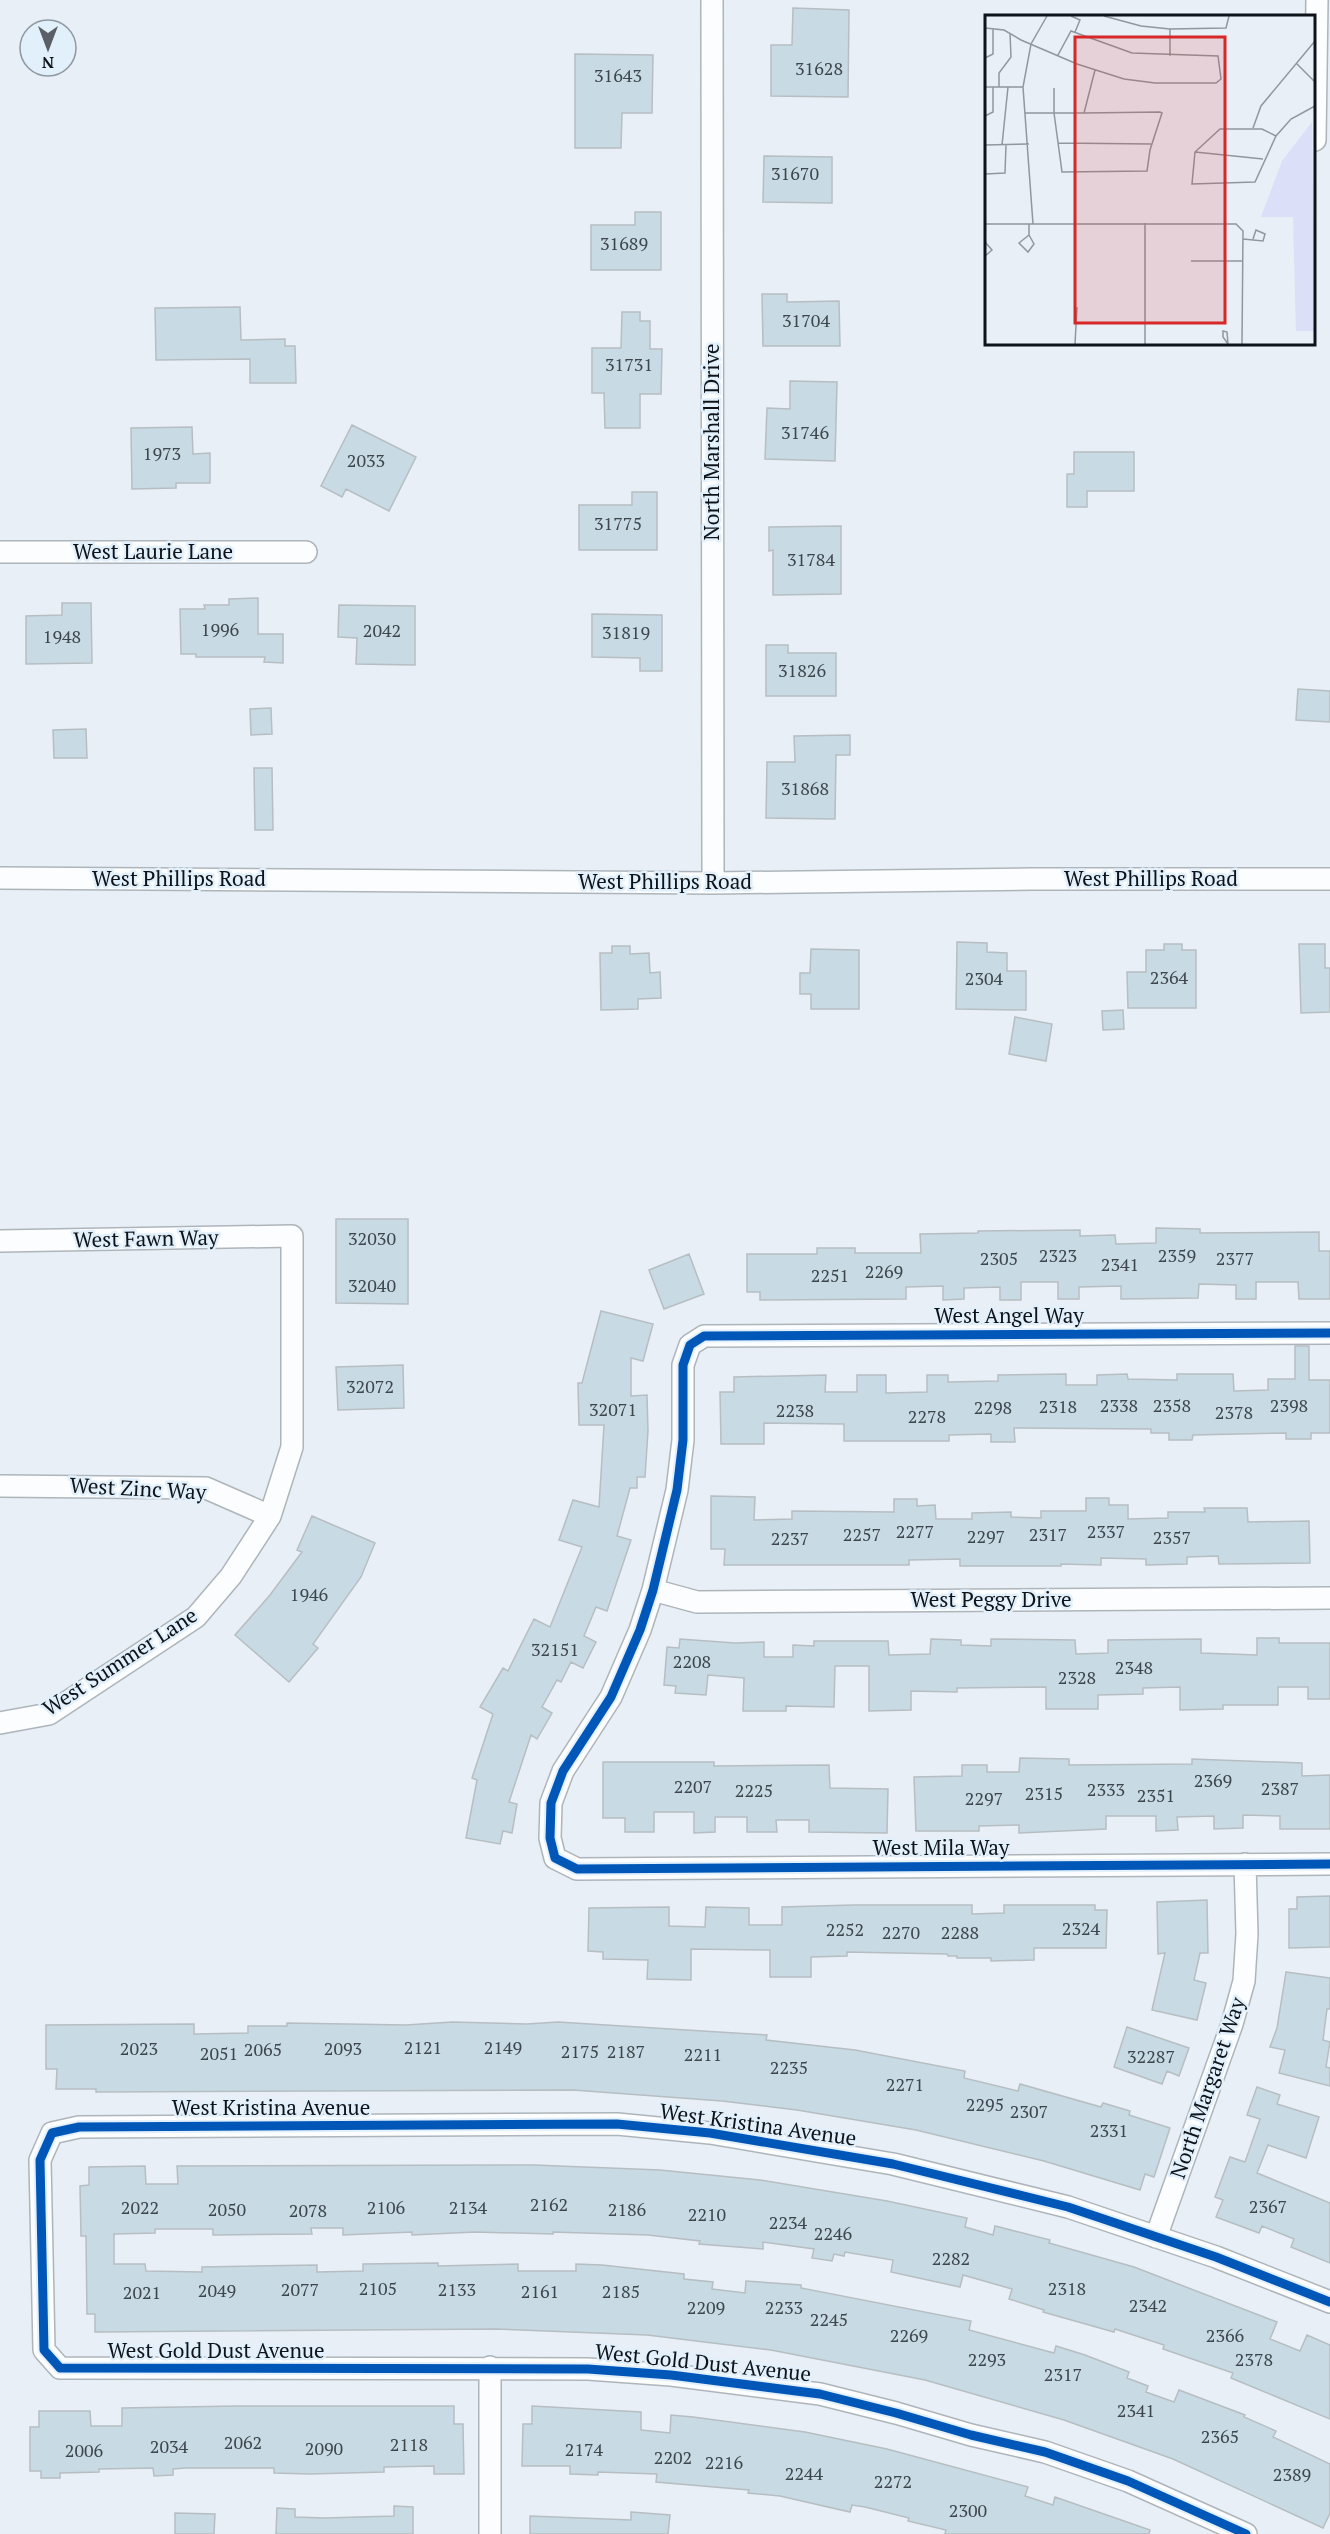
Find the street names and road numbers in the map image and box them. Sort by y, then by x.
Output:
street label: North Marshall Drive [697,343,725,541]
street label: West Laurie Lane [73,537,233,565]
street label: West Phillips Road [92,864,266,892]
street label: West Phillips Road [1064,864,1238,892]
street label: West Phillips Road [578,867,752,895]
street label: West Fawn Way [73,1223,219,1253]
street label: West Angel Way [934,1301,1084,1329]
street label: West Zinc Way [69,1470,207,1506]
street label: West Peggy Drive [910,1585,1072,1613]
street label: West Summer Lane [37,1601,202,1722]
street label: West Mila Way [873,1833,1010,1861]
street label: North Margaret Way [1163,1993,1251,2182]
street label: West Kristina Avenue [172,2093,370,2121]
street label: West Kristina Avenue [658,2096,858,2152]
street label: West Gold Dust Avenue [107,2336,325,2364]
street label: West Gold Dust Avenue [594,2337,813,2387]

